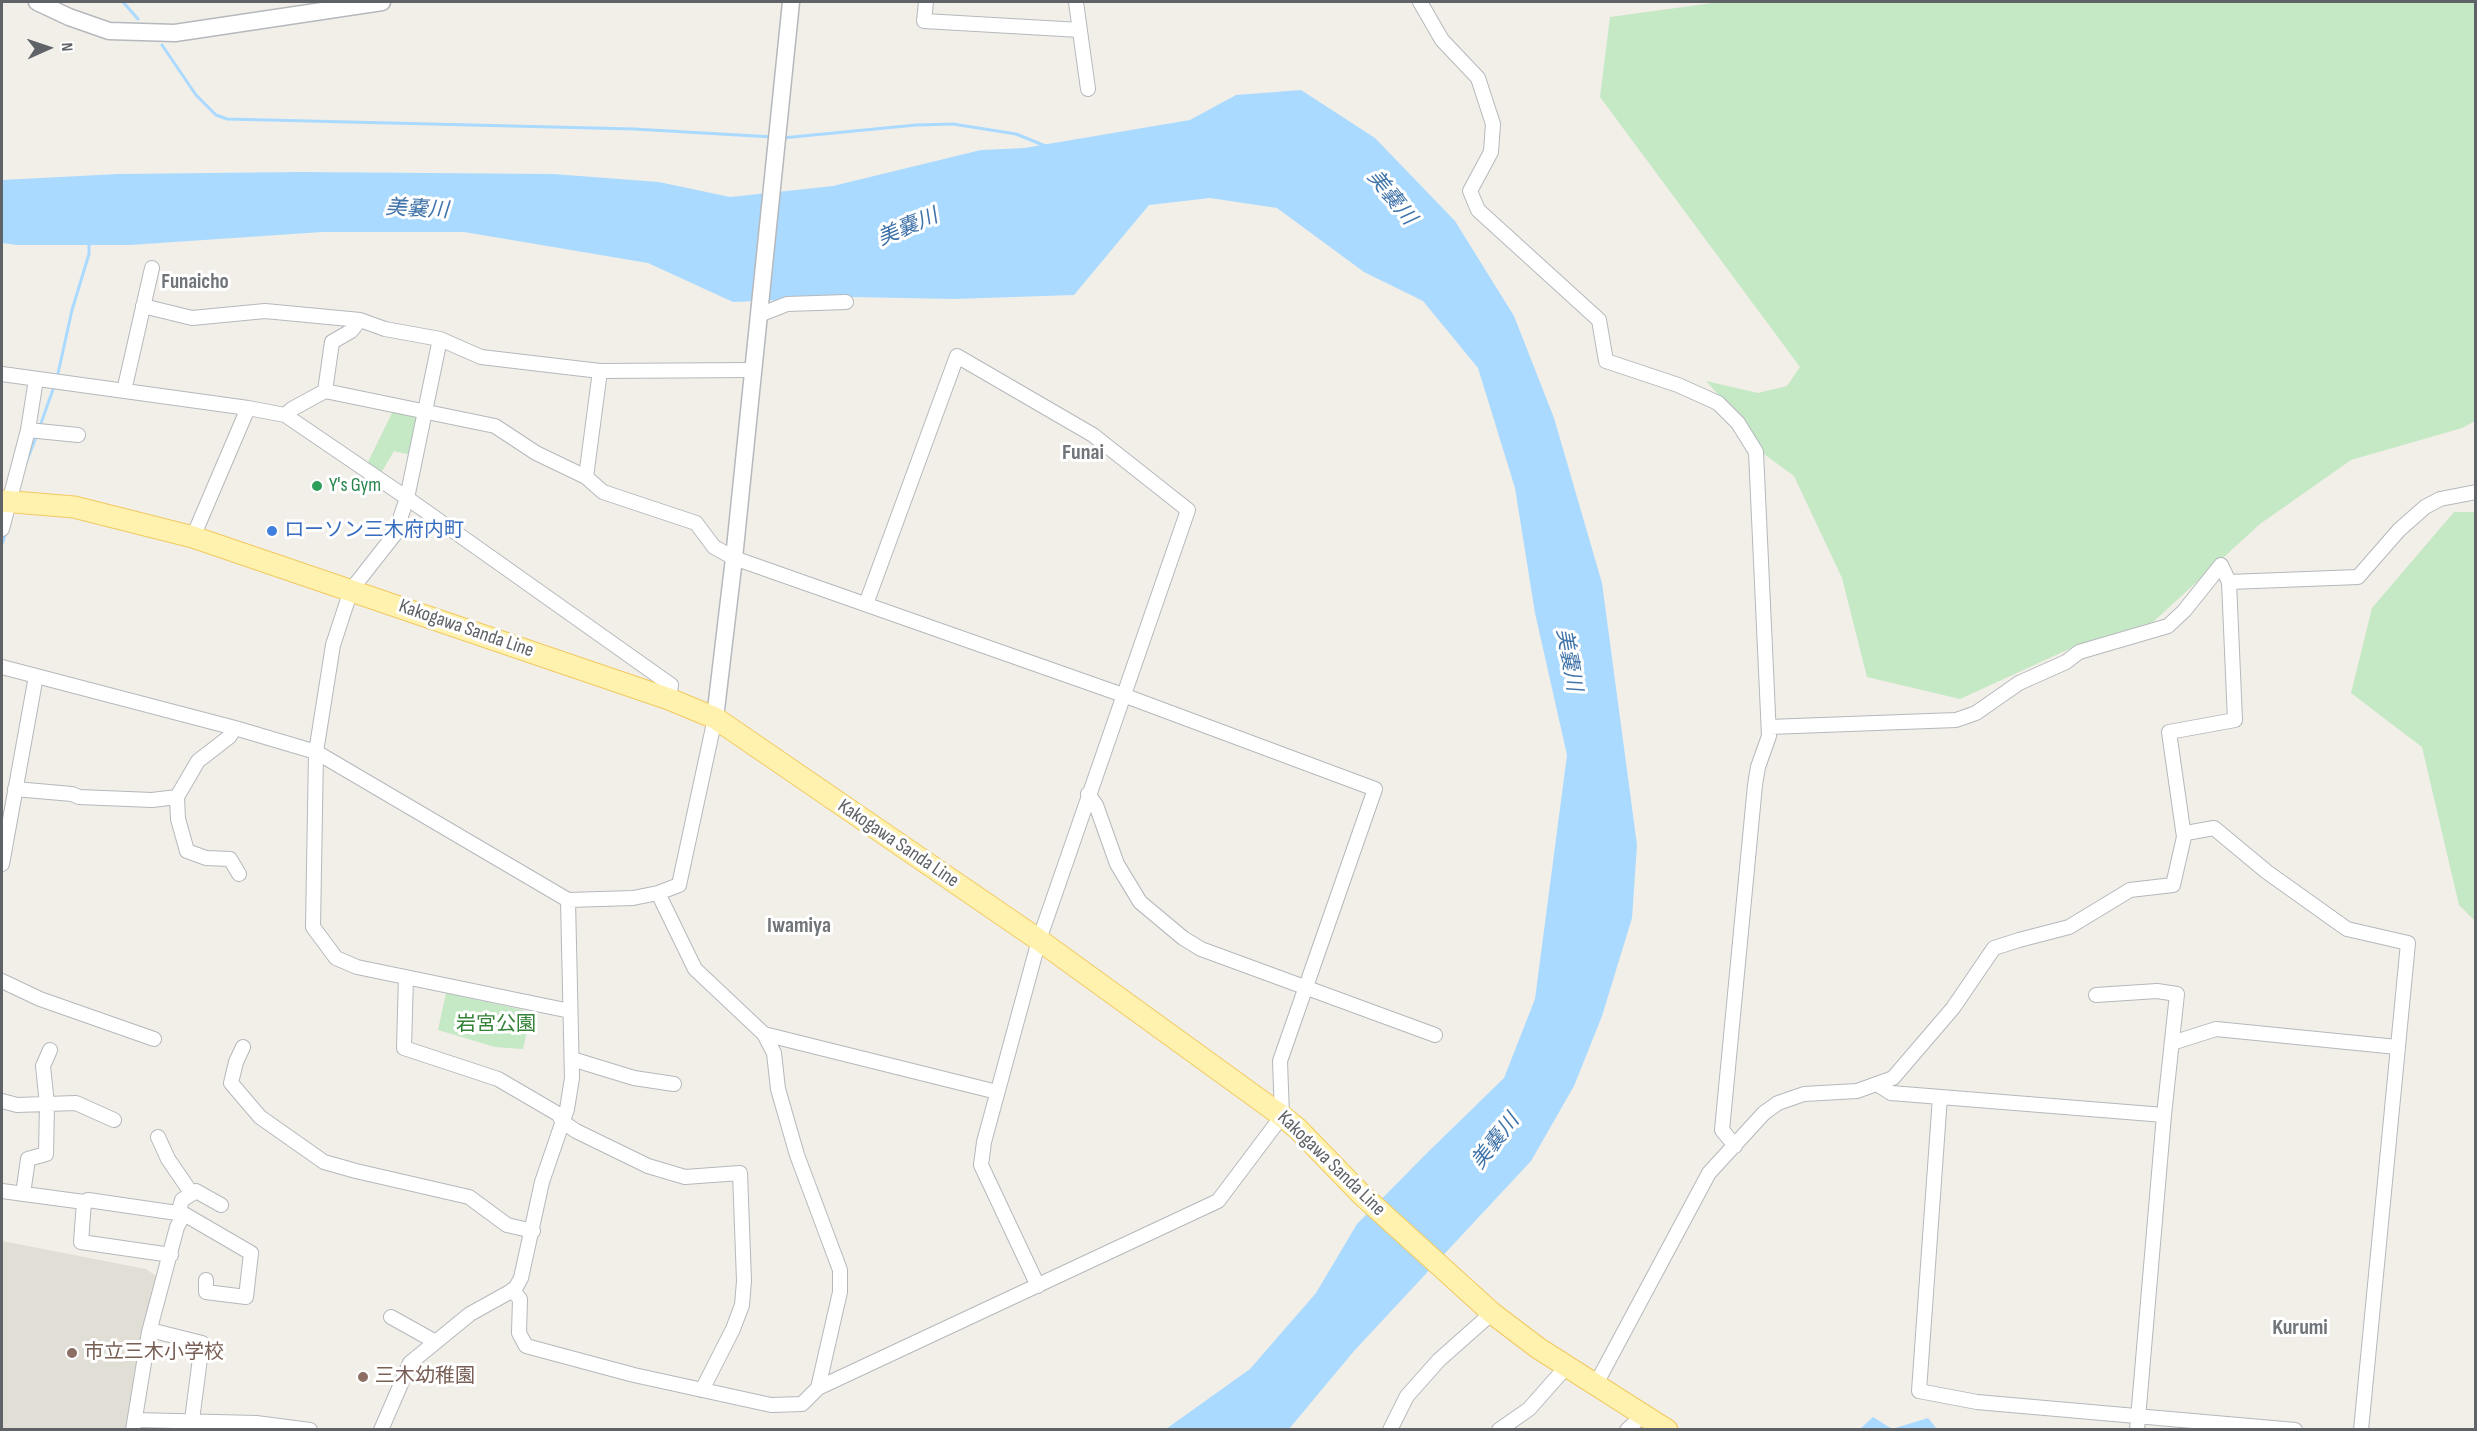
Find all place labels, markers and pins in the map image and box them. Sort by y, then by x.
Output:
place label: Y's Gym [329,474,381,498]
marker: Y's Gym [310,479,324,493]
place label: ローソン三木府内町 [284,519,464,543]
marker: ローソン三木府内町 [265,524,279,538]
place label: 市立三木小学校 [84,1341,224,1365]
marker: 市立三木小学校 [65,1346,79,1360]
place label: 三木幼稚園 [375,1365,475,1389]
marker: 三木幼稚園 [356,1370,370,1384]

